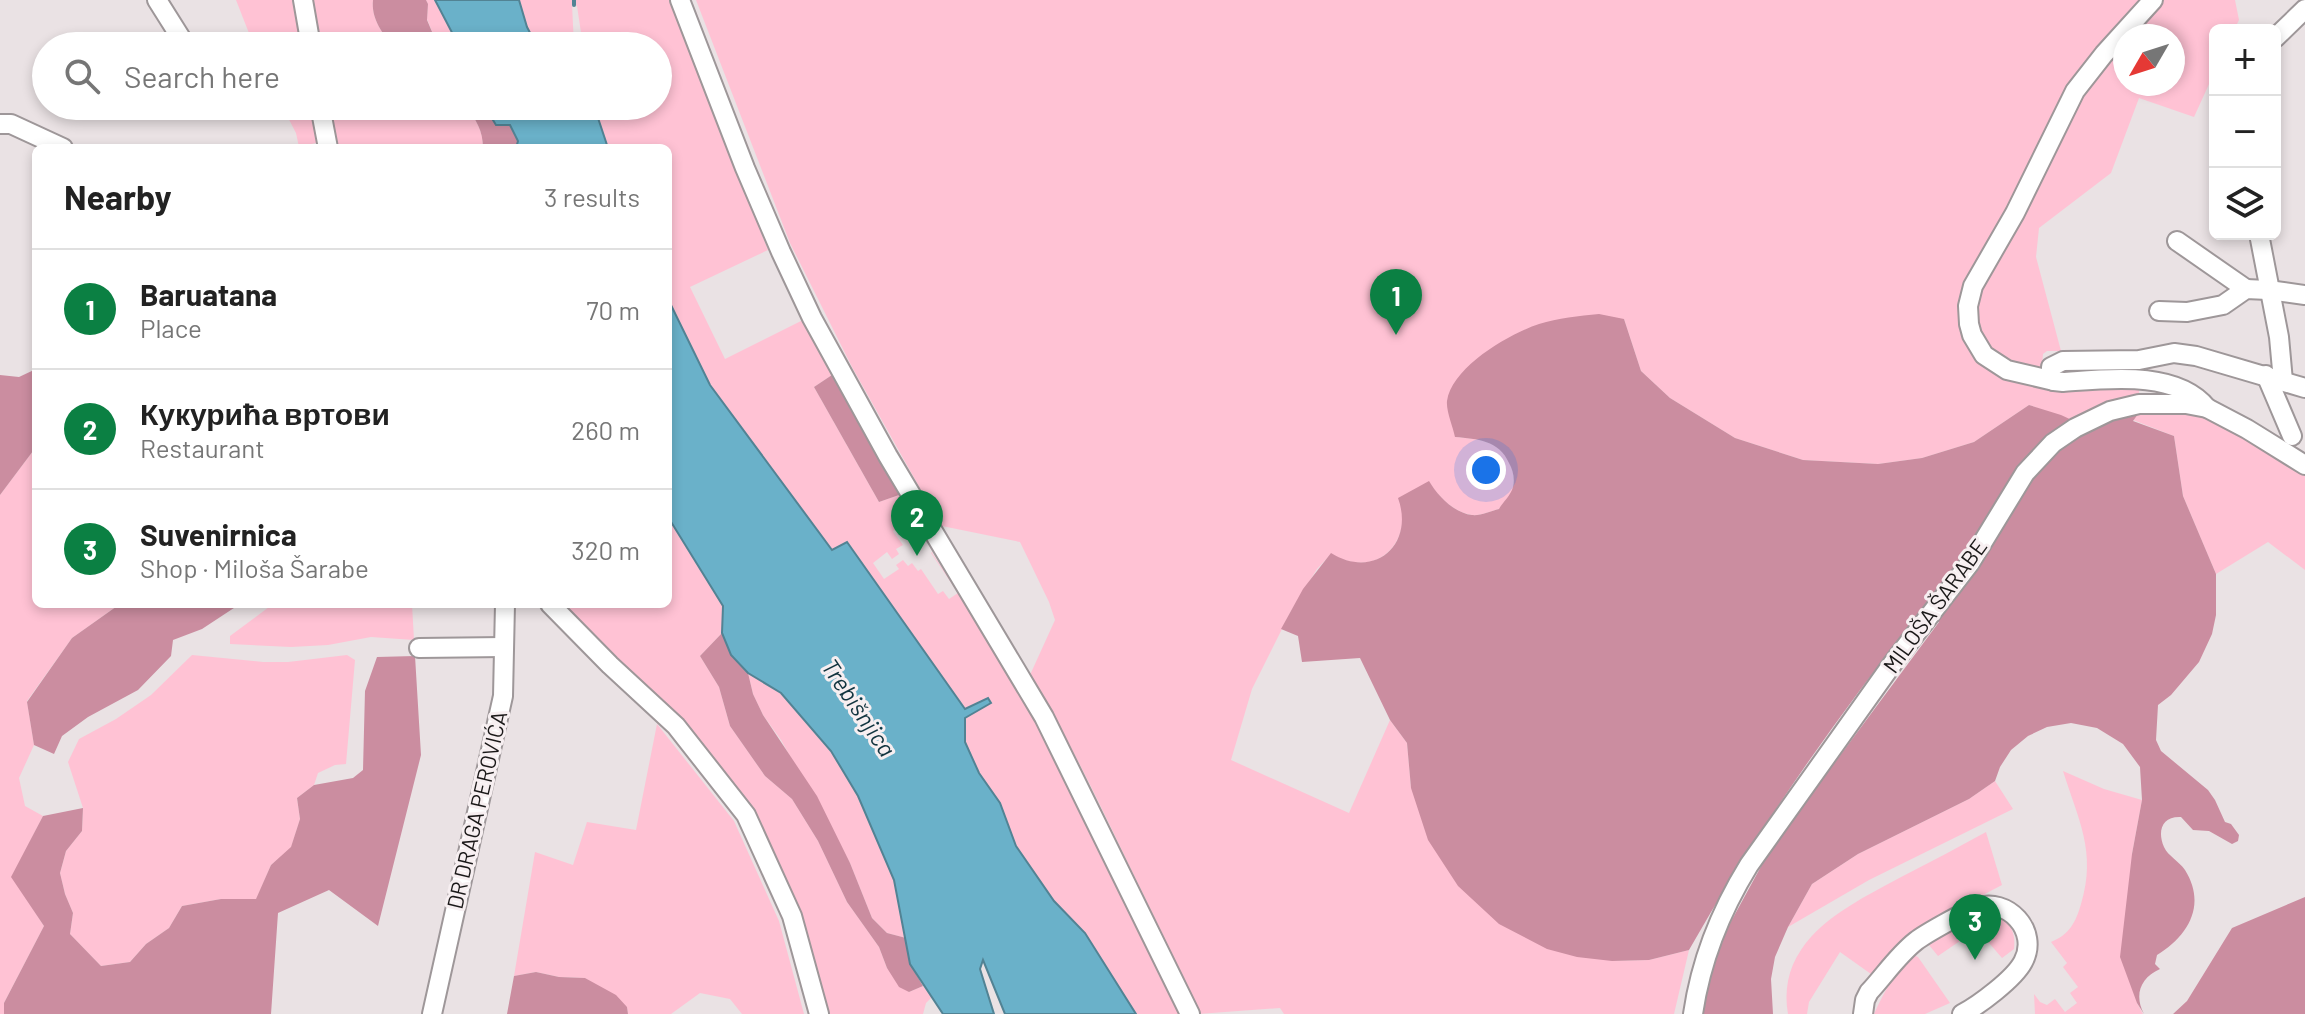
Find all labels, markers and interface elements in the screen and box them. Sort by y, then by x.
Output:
north arrow [2113,24,2185,96]
map controls [2209,24,2281,240]
button: + [2209,24,2281,96]
search box [32,32,672,120]
icon: search [60,54,104,98]
text: Search here [124,58,280,94]
button: − [2209,96,2281,168]
button: layers [2209,168,2281,240]
text: Nearby [64,176,172,217]
text: 3 results [544,181,640,212]
pin: 1 [1370,269,1422,335]
text: Baruatana [140,276,277,312]
text: 1 [85,294,95,325]
text: 70 m [586,294,640,325]
text: Place [140,312,202,343]
text: Кукурића вртови [140,395,390,431]
text: 2 [83,414,97,445]
text: 260 m [571,414,640,445]
text: Restaurant [140,432,265,463]
your location [1466,450,1506,490]
pin: 2 [891,490,943,556]
text: Suvenirnica [140,516,297,552]
street label: MILOŠA ŠARABE [1877,533,1991,677]
text: 3 [83,534,97,565]
text: 320 m [571,534,640,565]
text: Shop · Miloša Šarabe [140,552,369,583]
water label: Trebišnjica [816,653,902,762]
street label: DR DRAGA PEROVIĆA [441,708,511,911]
pin: 3 [1949,894,2001,960]

